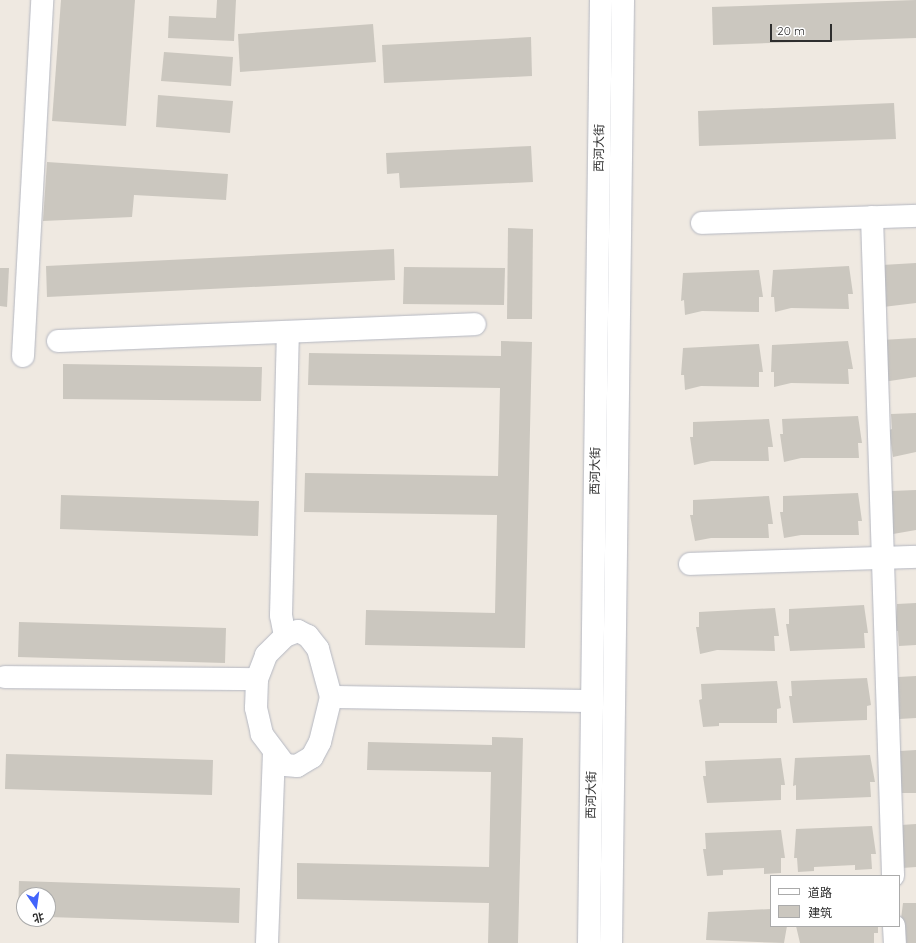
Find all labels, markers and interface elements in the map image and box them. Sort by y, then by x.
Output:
scale bar [772,16,834,42]
text: 20 m [777,23,805,38]
street label: 西河大街 [591,124,607,172]
street label: 西河大街 [587,447,603,495]
street label: 西河大街 [583,771,599,819]
legend [770,875,900,927]
text: 道路 [808,885,832,900]
north arrow [16,887,56,927]
text: 建筑 [808,905,832,920]
text: 北 [32,910,45,926]

